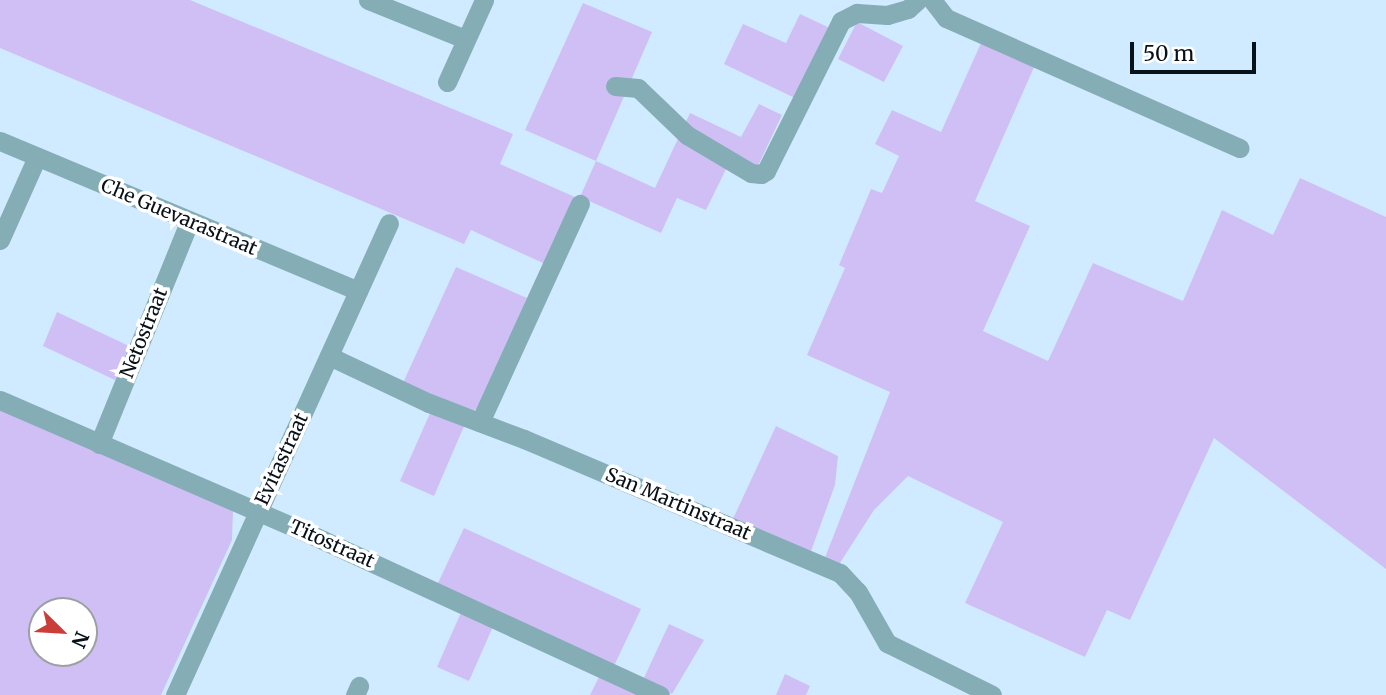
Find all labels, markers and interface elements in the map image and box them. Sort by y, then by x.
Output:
scale bar [1134,28,1260,72]
text: 50 m [1143,40,1194,67]
street label: Che Guevarastraat [97,174,261,260]
street label: Netostraat [116,284,172,382]
street label: Evitastraat [251,409,313,509]
street label: San Martinstraat [602,463,754,545]
street label: Titostraat [286,515,378,573]
north arrow [28,597,98,667]
text: N [66,628,94,651]

